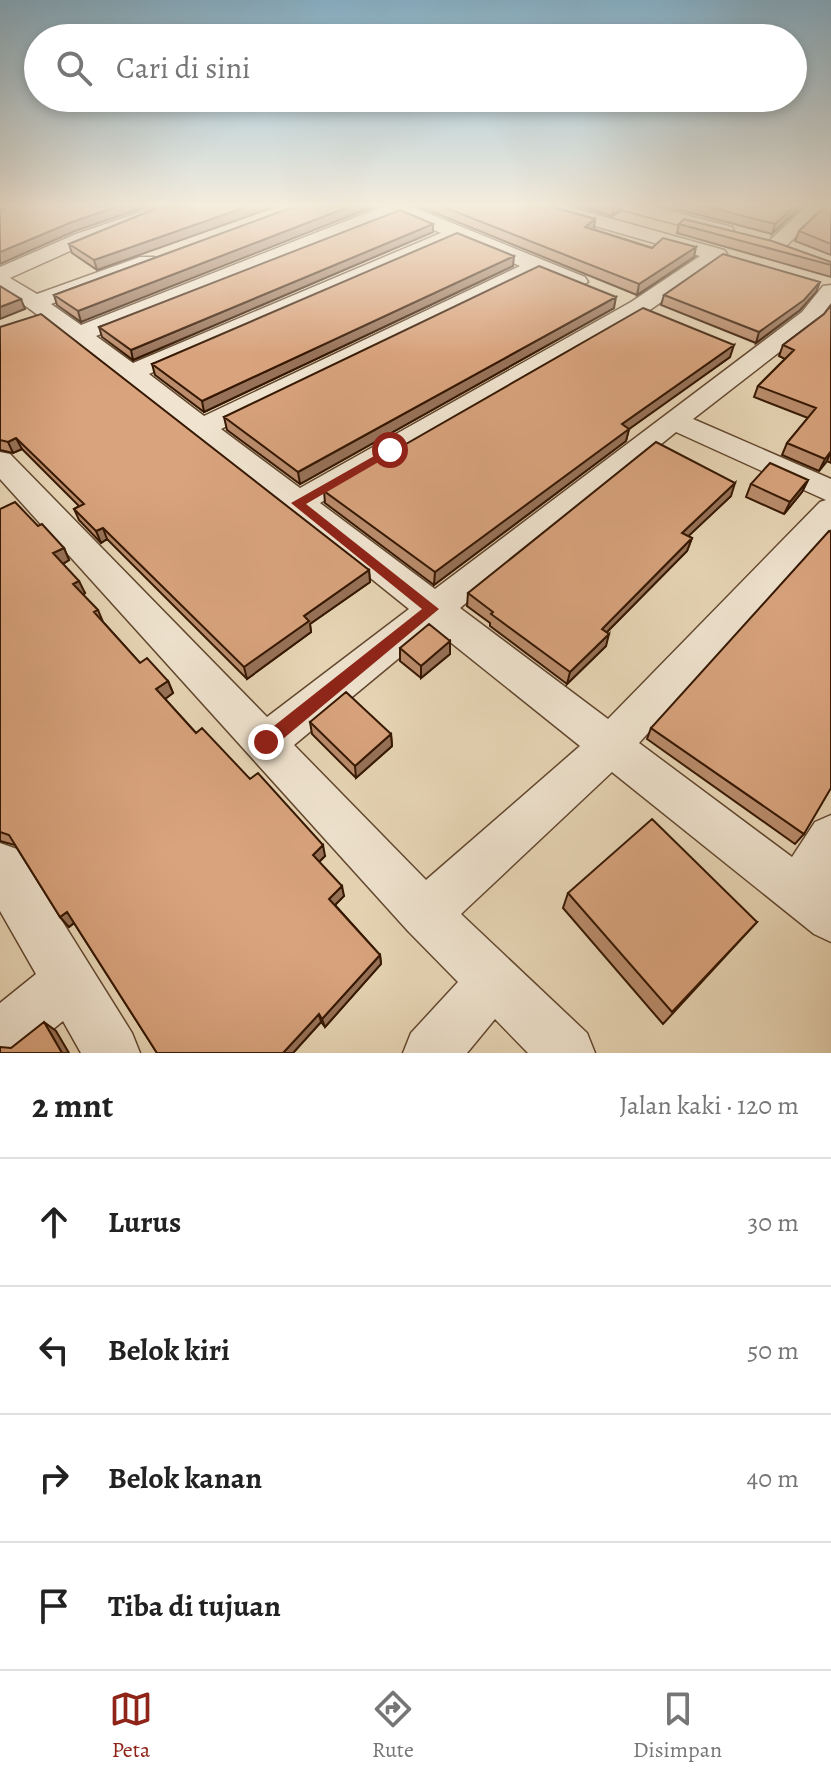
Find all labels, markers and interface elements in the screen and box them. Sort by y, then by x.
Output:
search box [24,24,807,112]
icon: search [52,46,96,90]
text: Cari di sini [116,48,251,88]
route start [372,432,408,468]
route end [248,724,284,760]
text: 2 mnt [32,1082,113,1129]
text: Jalan kaki · 120 m [619,1088,799,1123]
icon: ahead [32,1200,76,1244]
text: Lurus [108,1202,181,1242]
text: 30 m [748,1205,799,1240]
icon: left [32,1328,76,1372]
text: Belok kiri [108,1330,230,1370]
text: 50 m [747,1333,799,1368]
icon: right [32,1456,76,1500]
text: Belok kanan [108,1458,262,1498]
text: 40 m [747,1461,799,1496]
icon: arrive [32,1584,76,1628]
text: Tiba di tujuan [108,1586,281,1626]
tab: Peta [109,1687,153,1765]
tab: Rute [371,1687,415,1765]
tab: Disimpan [633,1687,722,1765]

